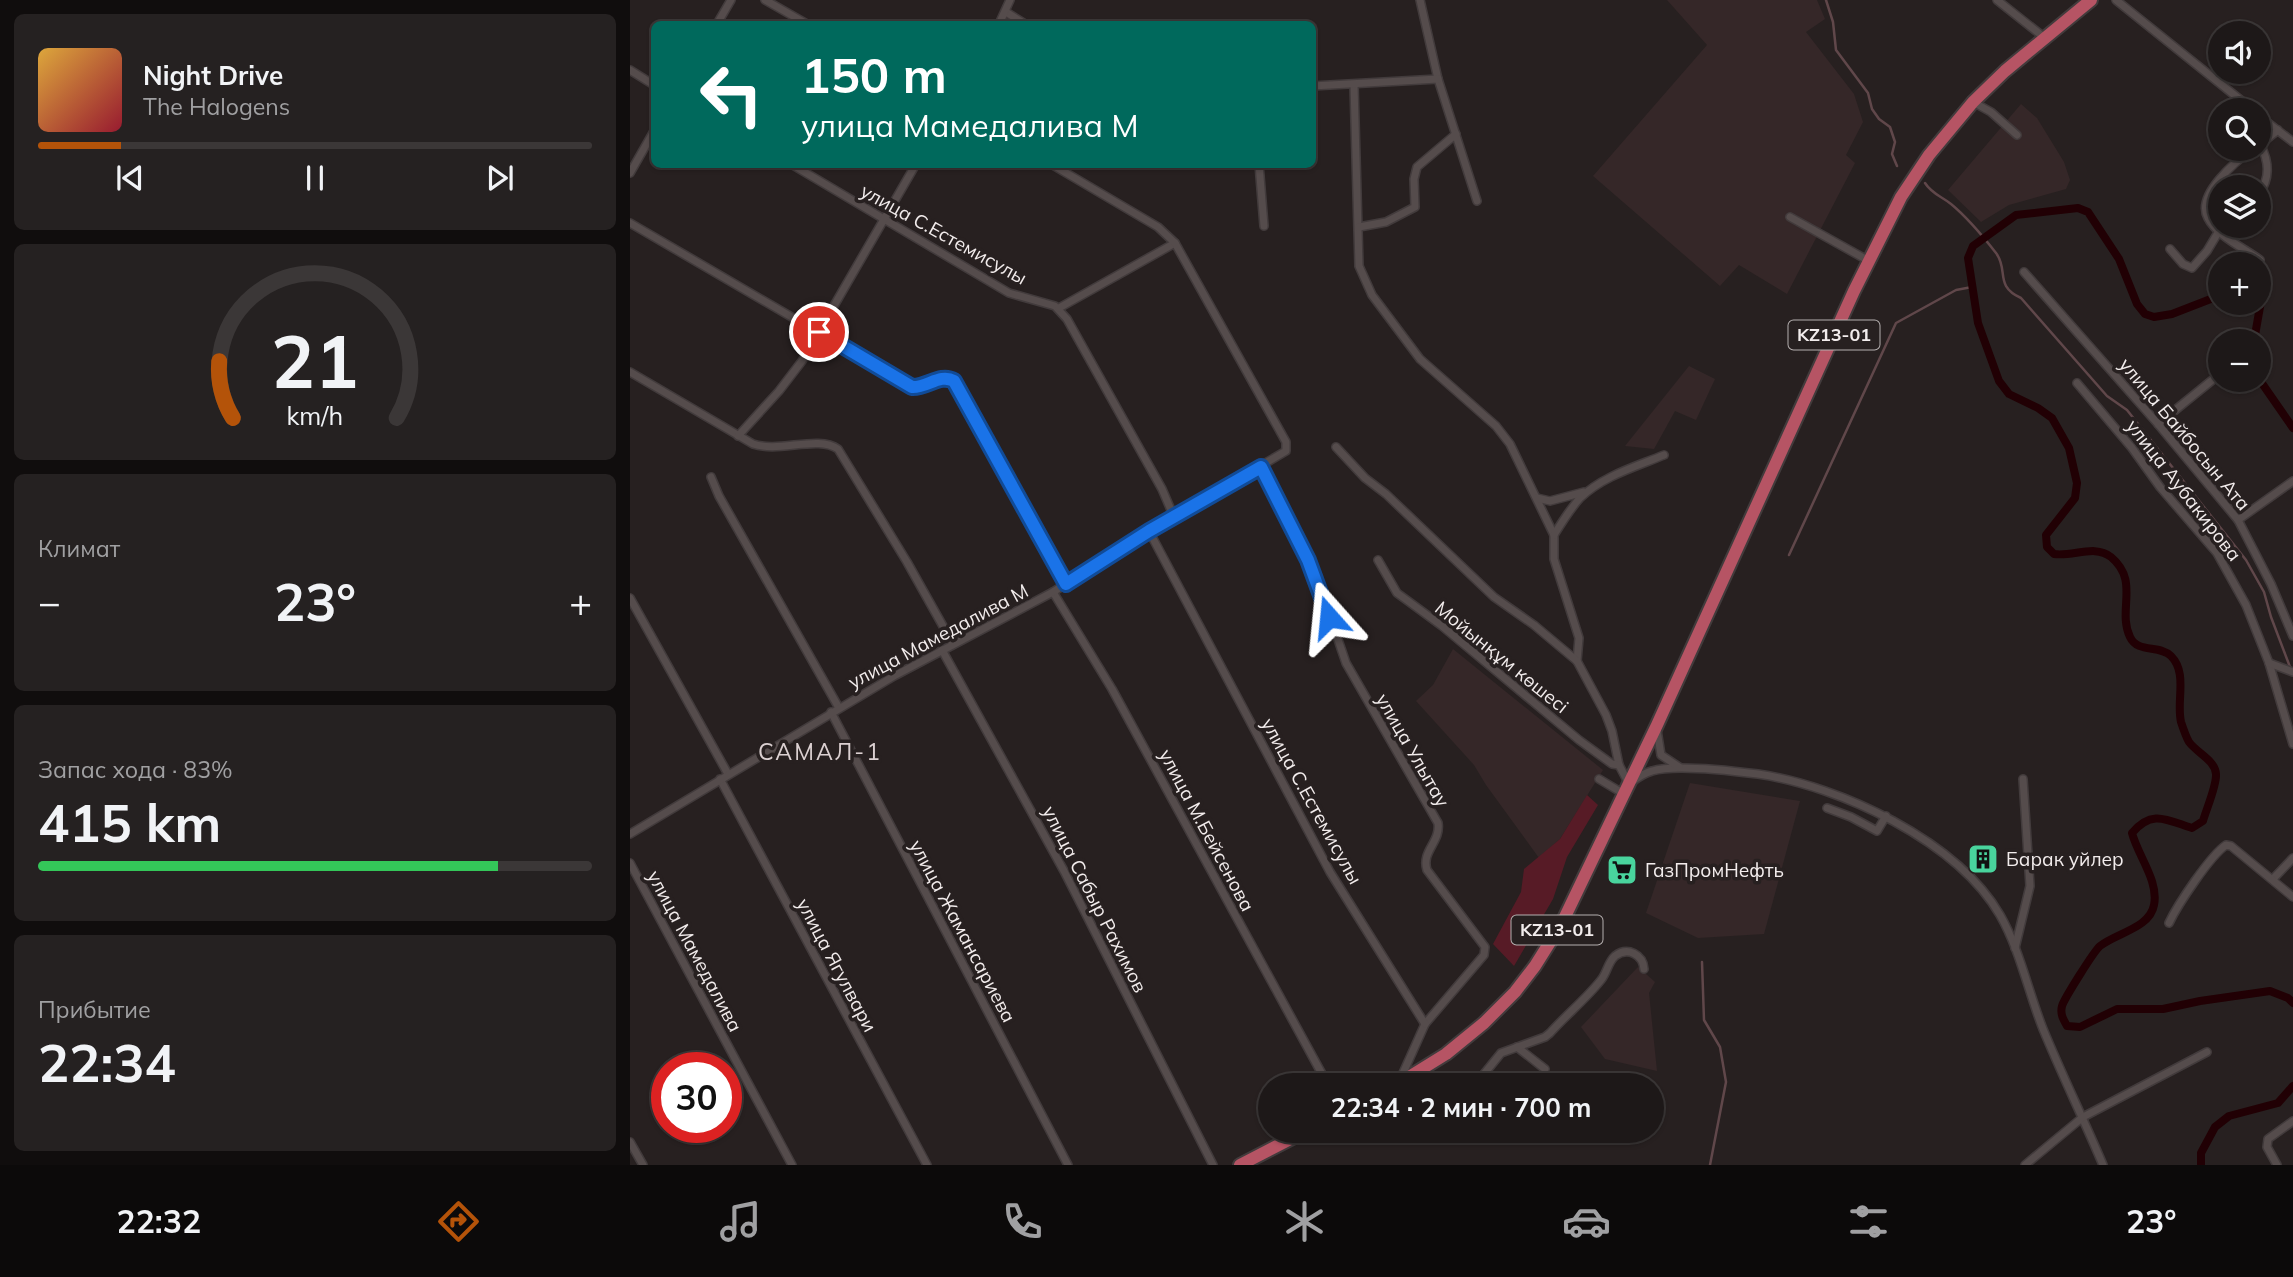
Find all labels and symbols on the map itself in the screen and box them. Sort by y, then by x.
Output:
street label: улица С.Естемисулы [857,178,1031,290]
pin [789,302,849,362]
road number: KZ13-01 [1788,320,1880,349]
street label: улица Байбосын Ата [2114,353,2256,515]
street label: улица Аубакирова [2121,414,2247,566]
street label: улица Мамедалива М [844,578,1032,694]
position arrow [1292,580,1366,654]
street label: Мойынқұм көшесі [1430,596,1574,718]
street label: улица Улытау [1371,689,1455,811]
street label: улица С.Естемисулы [1256,714,1368,888]
district label: САМАЛ-1 [758,737,882,766]
street label: улица М.Бейсенова [1154,745,1260,915]
street label: улица Сабыр Рахимов [1037,802,1153,996]
street label: улица Жамансариева [905,836,1021,1026]
building icon: Барак уйлер [1966,842,2000,876]
place label: Барак уйлер [2006,847,2124,871]
supermarket icon: ГазПромНефть [1605,853,1639,887]
place label: ГазПромНефть [1645,858,1784,882]
street label: улица Мамедалива [642,866,748,1036]
street label: улица Ягулвари [792,894,882,1036]
road number: KZ13-01 [1511,916,1602,945]
speed limit sign: 30 [651,1052,742,1143]

